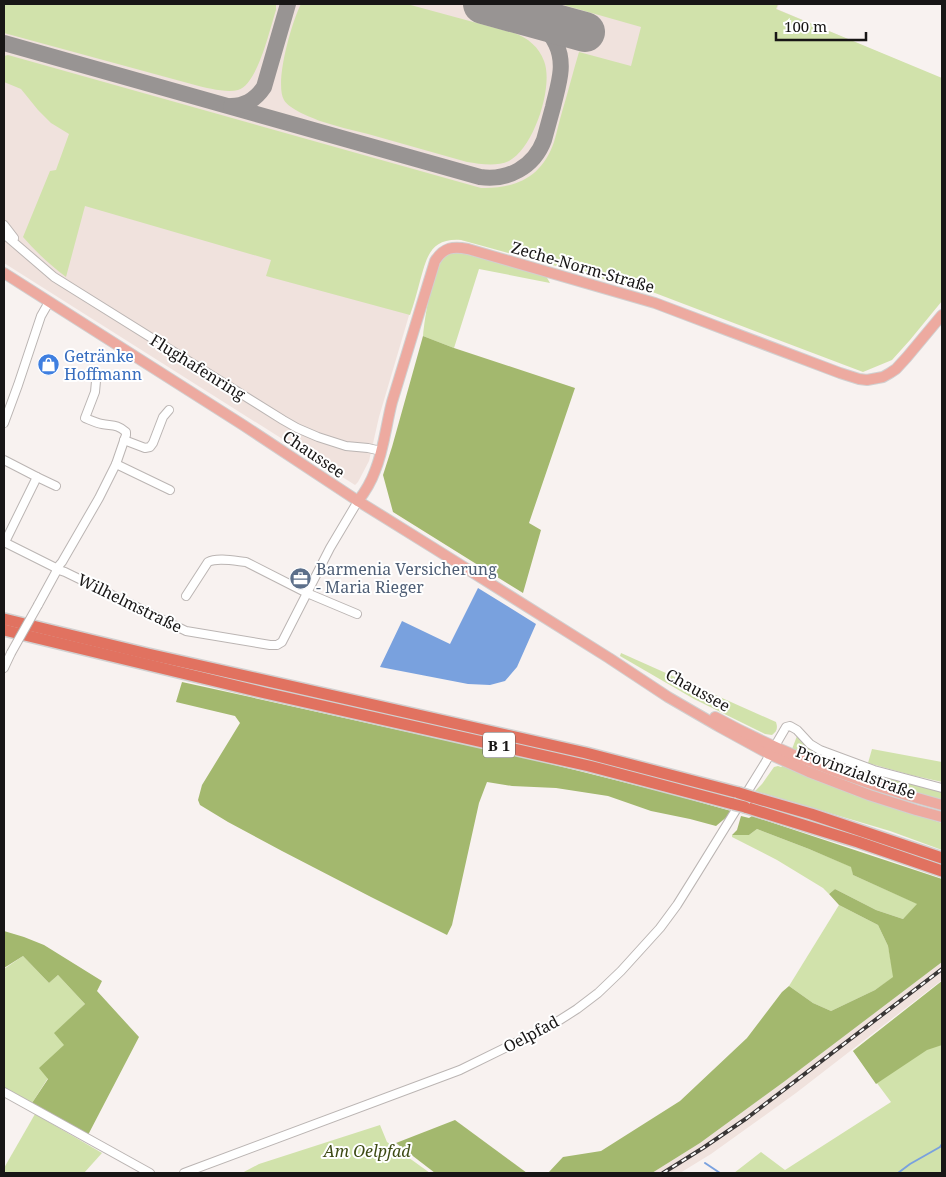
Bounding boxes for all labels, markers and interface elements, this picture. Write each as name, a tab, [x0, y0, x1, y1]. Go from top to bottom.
scale bar	[776, 10, 866, 42]
text: 100 m	[784, 16, 827, 36]
street label: Zeche-Norm-Straße	[509, 236, 657, 298]
street label: Flughafenring	[146, 329, 250, 405]
place label: Getränke Hoffmann	[64, 345, 142, 385]
shop icon: Getränke Hoffmann	[36, 353, 60, 377]
street label: Chaussee	[279, 425, 349, 483]
place label: Barmenia Versicherung - Maria Rieger	[316, 558, 497, 598]
office icon: Barmenia Versicherung - Maria Rieger	[288, 566, 312, 590]
street label: Wilhelmstraße	[74, 568, 186, 638]
street label: Chaussee	[662, 663, 734, 717]
road number: B 1	[483, 732, 515, 758]
street label: Provinzialstraße	[793, 740, 919, 804]
street label: Oelpfad	[499, 1010, 563, 1058]
park label: Am Oelpfad	[322, 1140, 411, 1162]

